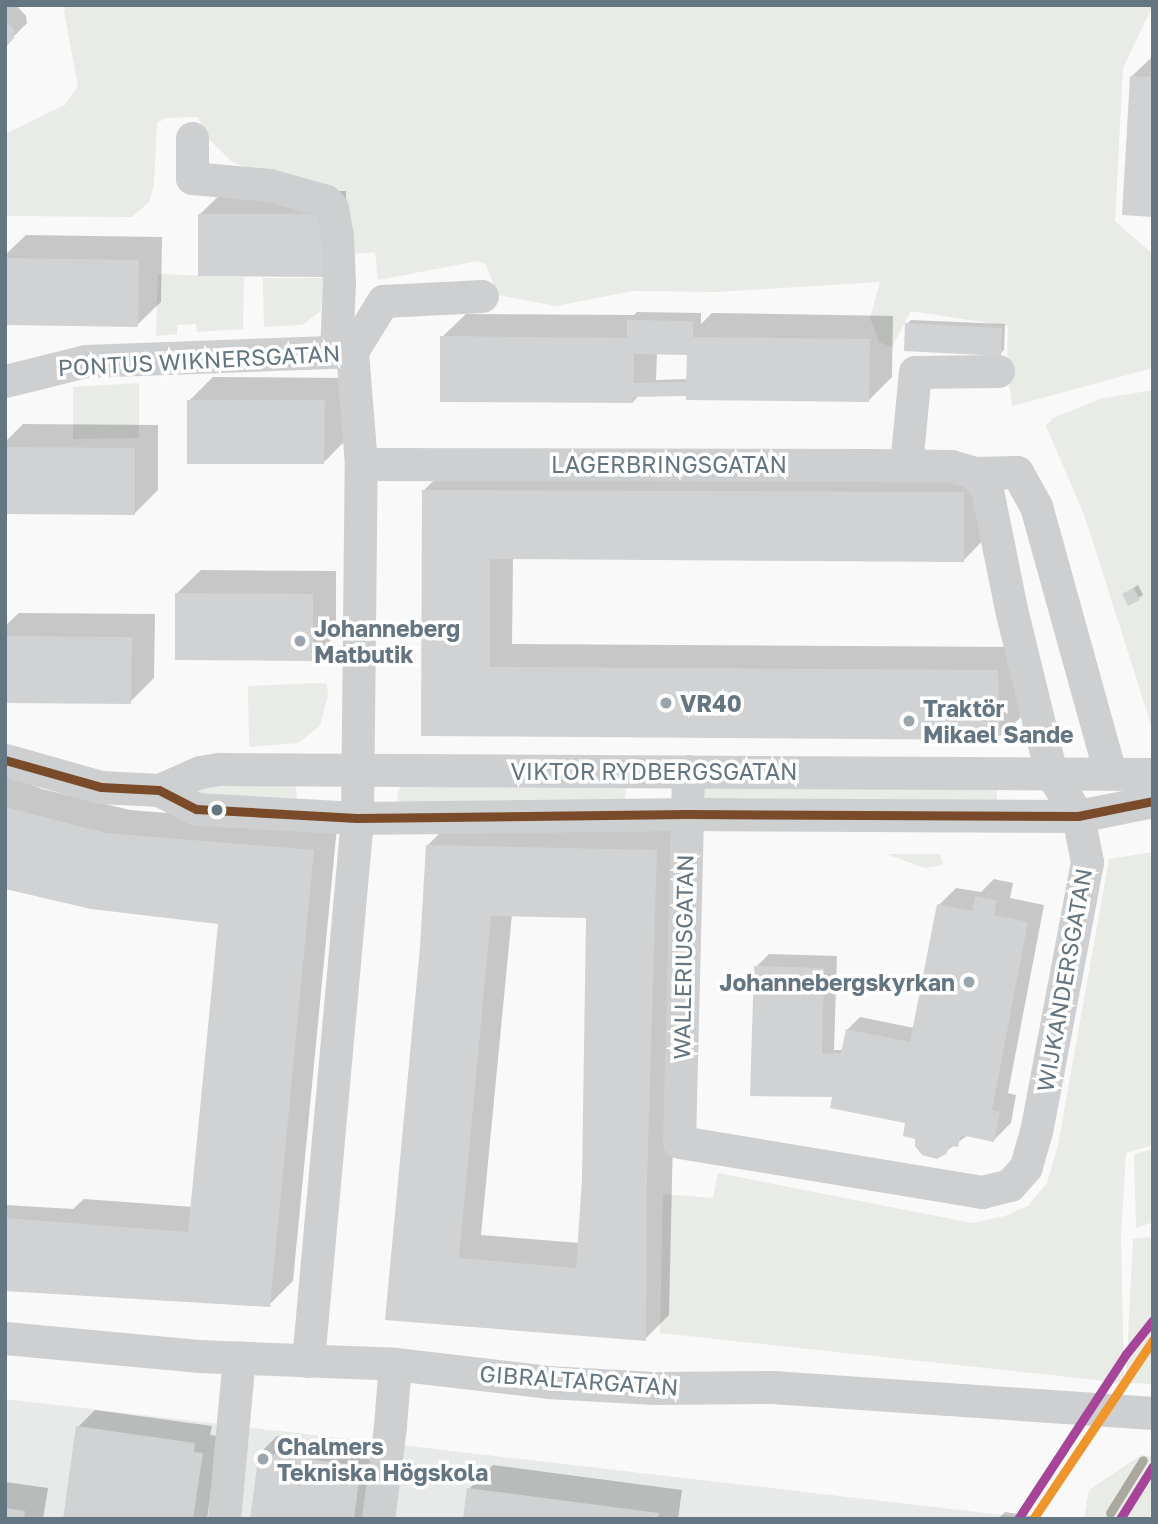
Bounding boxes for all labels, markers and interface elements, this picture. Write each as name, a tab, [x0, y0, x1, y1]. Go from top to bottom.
street label: PONTUS WIKNERSGATAN	[57, 339, 341, 381]
street label: LAGERBRINGSGATAN	[551, 450, 787, 478]
place label: Johanneberg Matbutik	[314, 614, 460, 668]
marker: Johanneberg Matbutik	[292, 633, 308, 649]
place label: VR40	[680, 689, 742, 717]
place label: Traktör Mikael Sande	[923, 694, 1074, 748]
marker: VR40	[658, 695, 674, 711]
marker: Traktör Mikael Sande	[901, 713, 917, 729]
street label: VIKTOR RYDBERGSGATAN	[510, 757, 798, 785]
unlabelled marker	[210, 803, 224, 817]
street label: WALLERIUSGATAN	[667, 854, 699, 1060]
street label: WIJKANDERSGATAN	[1031, 866, 1097, 1094]
place label: Johannebergskyrkan	[719, 968, 955, 996]
marker: Johannebergskyrkan	[961, 974, 977, 990]
street label: GIBRALTARGATAN	[479, 1359, 679, 1401]
place label: Chalmers Tekniska Högskola	[277, 1432, 488, 1486]
marker: Chalmers Tekniska Högskola	[255, 1451, 271, 1467]

